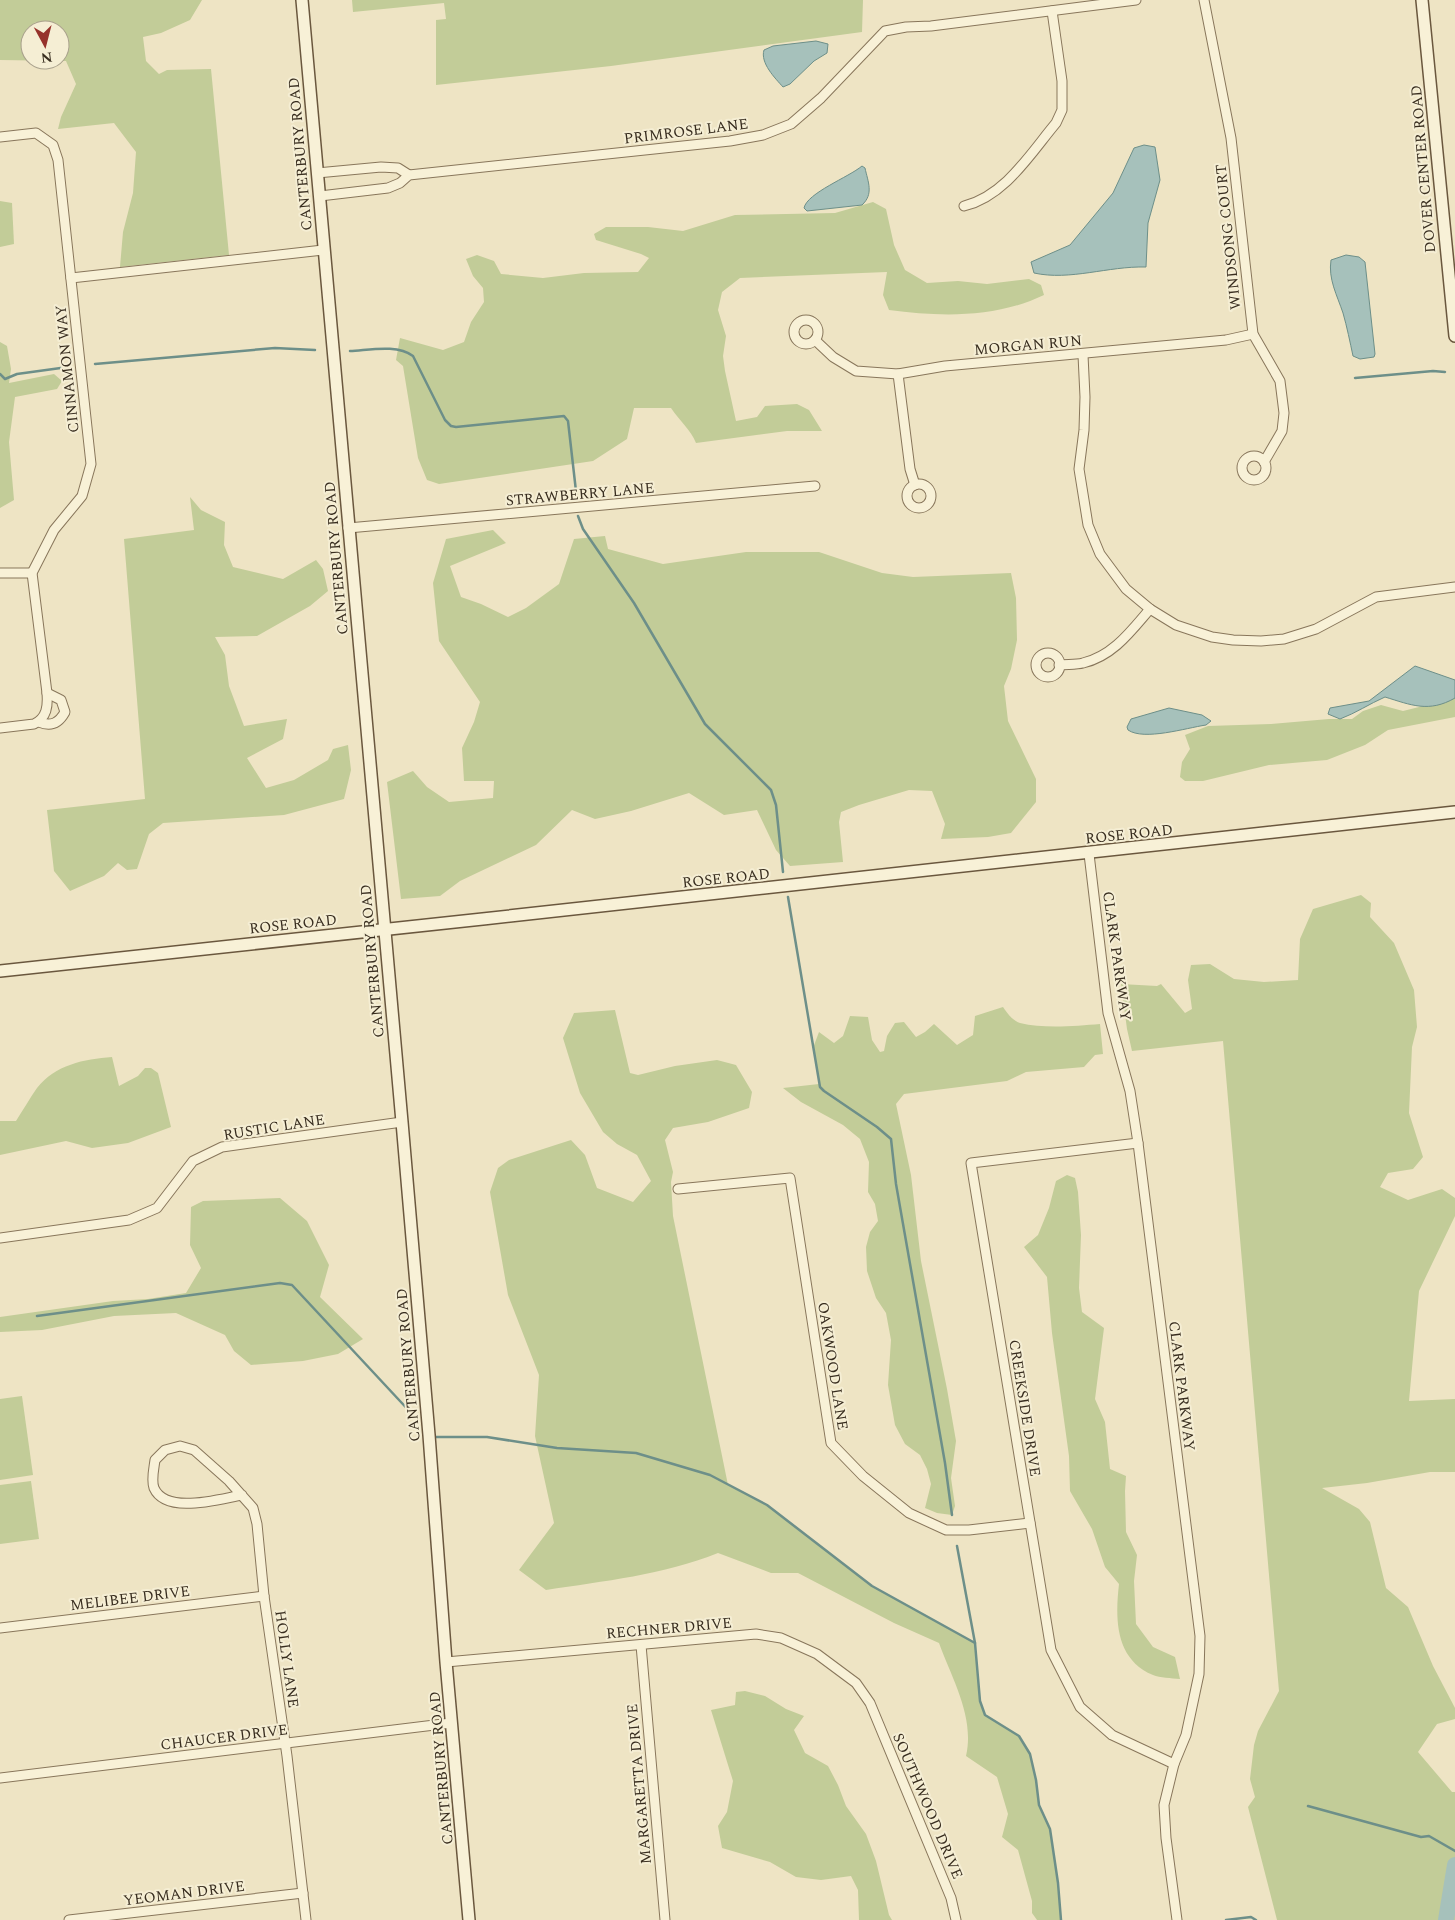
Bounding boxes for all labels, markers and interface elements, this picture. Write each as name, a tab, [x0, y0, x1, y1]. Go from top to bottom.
north arrow	[20, 20, 70, 70]
text: N	[40, 46, 53, 69]
street label: CANTERBURY ROAD	[282, 76, 319, 232]
street label: DOVER CENTER ROAD	[1405, 84, 1442, 254]
street label: PRIMROSE LANE	[622, 112, 750, 151]
street label: WINDSONG COURT	[1209, 163, 1248, 311]
street label: CINNAMON WAY	[49, 304, 86, 434]
street label: MORGAN RUN	[973, 329, 1083, 362]
street label: STRAWBERRY LANE	[505, 477, 655, 512]
street label: CANTERBURY ROAD	[318, 480, 355, 636]
street label: ROSE ROAD	[1084, 818, 1174, 851]
street label: ROSE ROAD	[681, 862, 771, 895]
street label: CANTERBURY ROAD	[354, 883, 391, 1039]
street label: CLARK PARKWAY	[1096, 890, 1137, 1023]
street label: ROSE ROAD	[248, 908, 338, 941]
street label: RUSTIC LANE	[222, 1108, 326, 1147]
street label: CANTERBURY ROAD	[390, 1287, 427, 1443]
street label: OAKWOOD LANE	[811, 1300, 854, 1432]
street label: CLARK PARKWAY	[1162, 1320, 1201, 1453]
street label: CREEKSIDE DRIVE	[1002, 1338, 1047, 1478]
street label: MELIBEE DRIVE	[69, 1580, 191, 1617]
street label: HOLLY LANE	[268, 1609, 305, 1709]
street label: RECHNER DRIVE	[605, 1612, 733, 1645]
street label: CANTERBURY ROAD	[423, 1690, 460, 1846]
street label: MARGARETTA DRIVE	[621, 1703, 658, 1865]
street label: CHAUCER DRIVE	[159, 1718, 289, 1757]
street label: SOUTHWOOD DRIVE	[886, 1730, 969, 1883]
street label: YEOMAN DRIVE	[122, 1875, 246, 1912]

